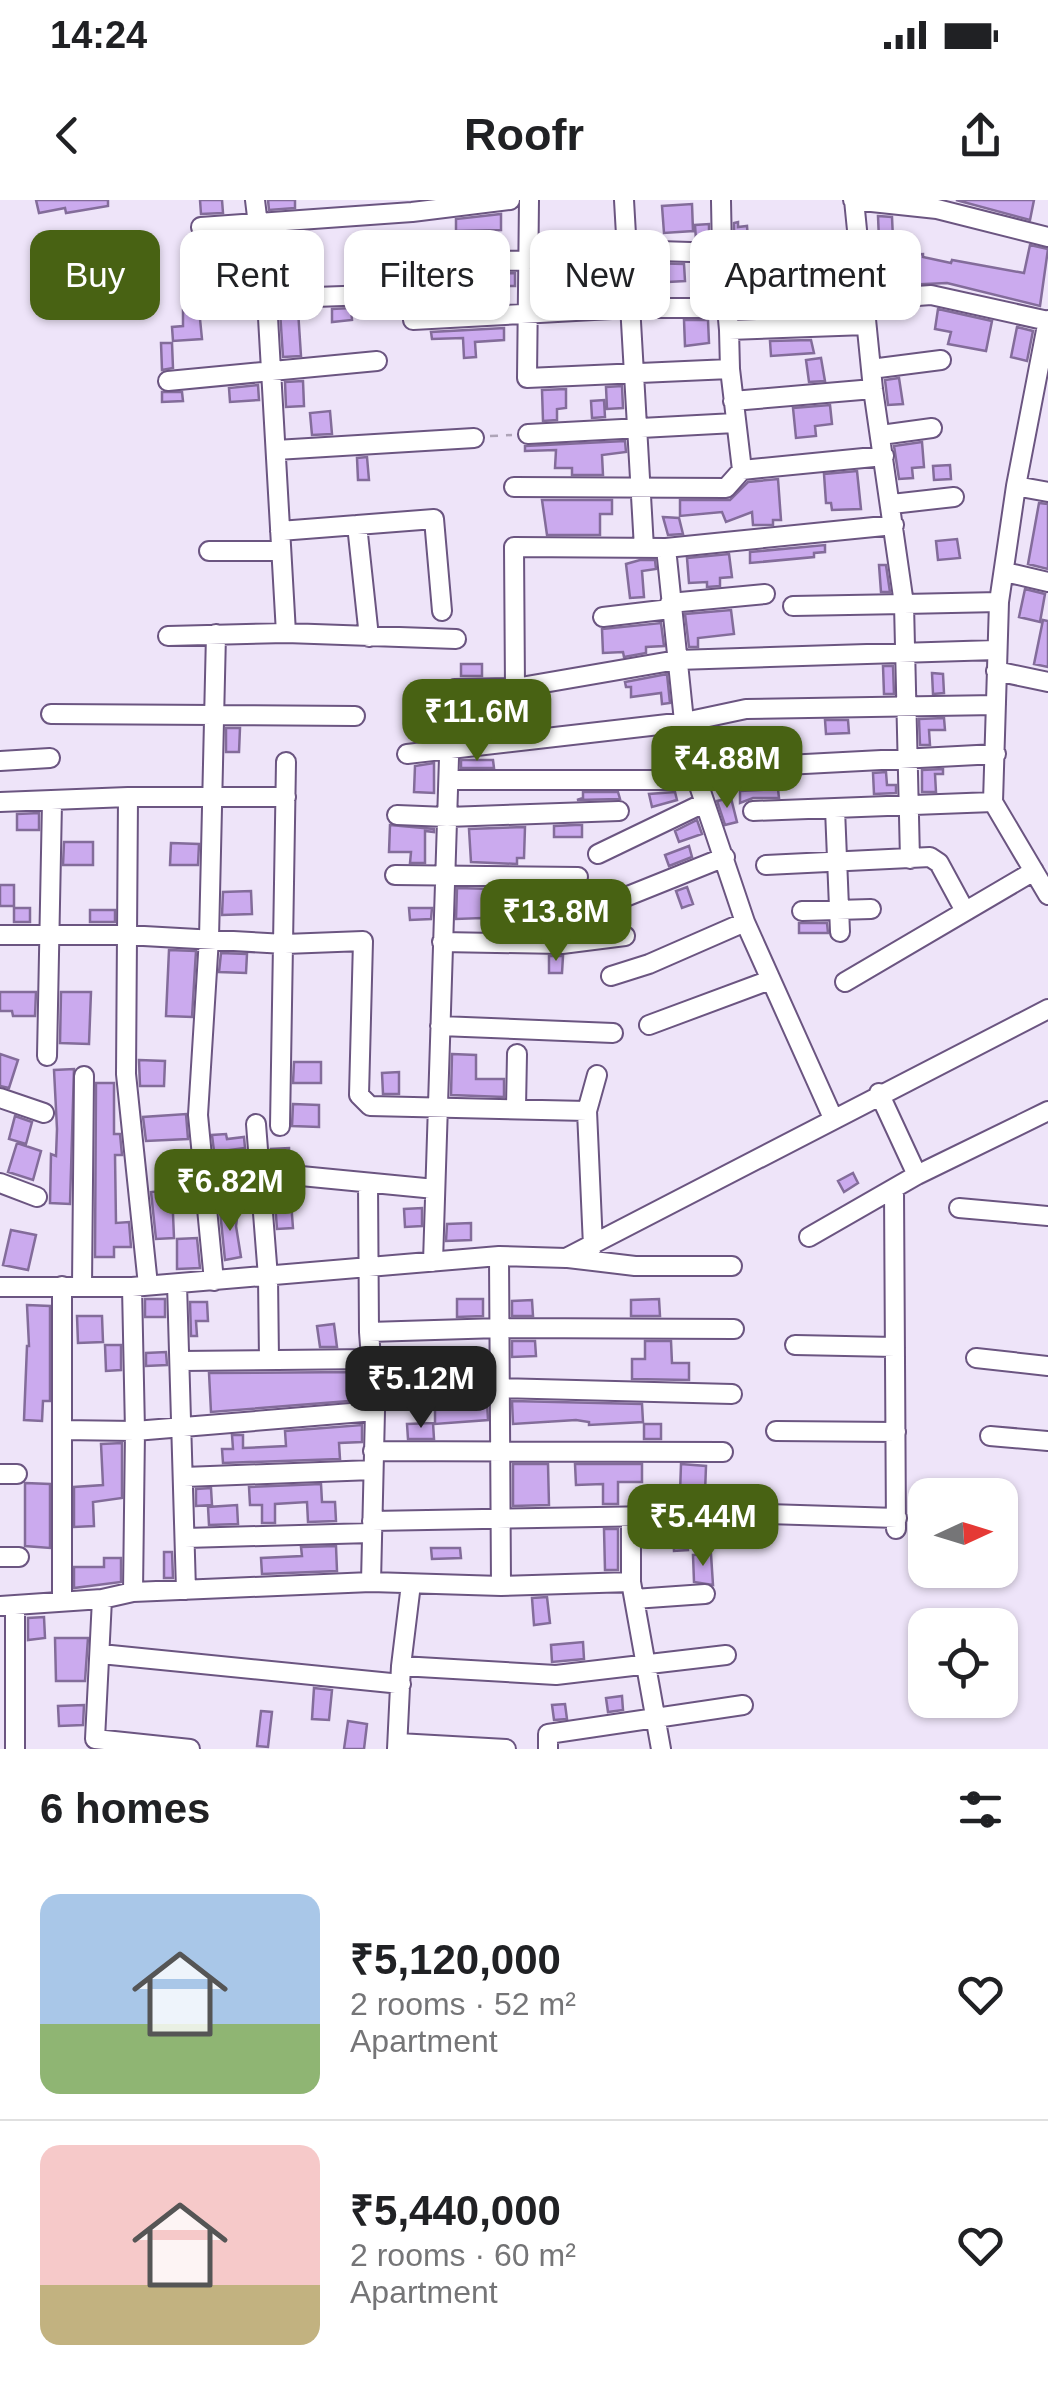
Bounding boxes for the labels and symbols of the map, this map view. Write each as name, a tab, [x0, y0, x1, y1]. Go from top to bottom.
pin: ₹11.6M	[396, 679, 558, 764]
pin: ₹4.88M	[646, 726, 808, 811]
pin: ₹13.8M	[475, 879, 637, 964]
pin: ₹6.82M	[149, 1149, 311, 1234]
pin: ₹5.12M	[340, 1346, 502, 1431]
north arrow	[908, 1478, 1018, 1588]
pin: ₹5.44M	[622, 1484, 784, 1569]

